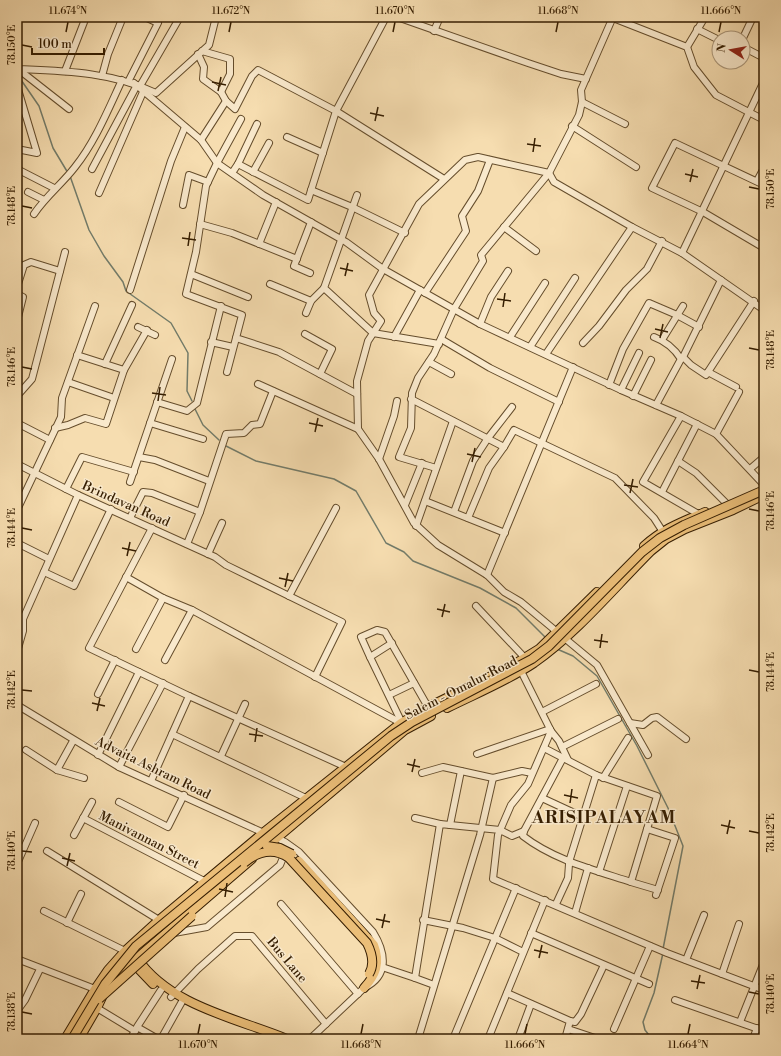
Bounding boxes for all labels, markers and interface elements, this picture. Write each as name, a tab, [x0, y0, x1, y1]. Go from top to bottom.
text: 11.674°N	[49, 5, 88, 17]
text: 11.672°N	[212, 5, 251, 17]
text: 11.670°N	[375, 5, 415, 17]
text: 11.668°N	[538, 5, 579, 17]
text: 11.666°N	[701, 5, 742, 17]
text: 78.150°E	[6, 25, 18, 65]
scale bar	[32, 30, 104, 56]
north arrow	[711, 30, 751, 70]
text: 100 m	[38, 37, 72, 52]
text: N	[714, 42, 730, 54]
text: 78.150°E	[765, 169, 777, 209]
text: 78.148°E	[6, 186, 18, 226]
text: 78.148°E	[765, 330, 777, 370]
text: 78.146°E	[6, 347, 18, 387]
street label: Brindavan Road	[79, 477, 173, 531]
text: 78.146°E	[765, 491, 777, 531]
text: 78.144°E	[6, 508, 18, 548]
street label: Salem - Omalur Road	[402, 652, 520, 723]
text: 78.144°E	[765, 652, 777, 692]
text: 78.142°E	[6, 670, 18, 710]
street label: Advaita Ashram Road	[92, 733, 214, 803]
district label: ARISIPALAYAM	[531, 807, 676, 829]
street label: Manivannan Street	[96, 808, 202, 872]
text: 78.142°E	[765, 813, 777, 853]
text: 78.140°E	[6, 831, 18, 871]
street label: Bus Lane	[263, 933, 311, 986]
text: 78.140°E	[765, 974, 777, 1014]
text: 78.138°E	[6, 992, 18, 1032]
text: 11.670°N	[178, 1039, 218, 1051]
text: 11.668°N	[341, 1039, 382, 1051]
text: 11.666°N	[505, 1039, 546, 1051]
text: 11.664°N	[668, 1039, 709, 1051]

